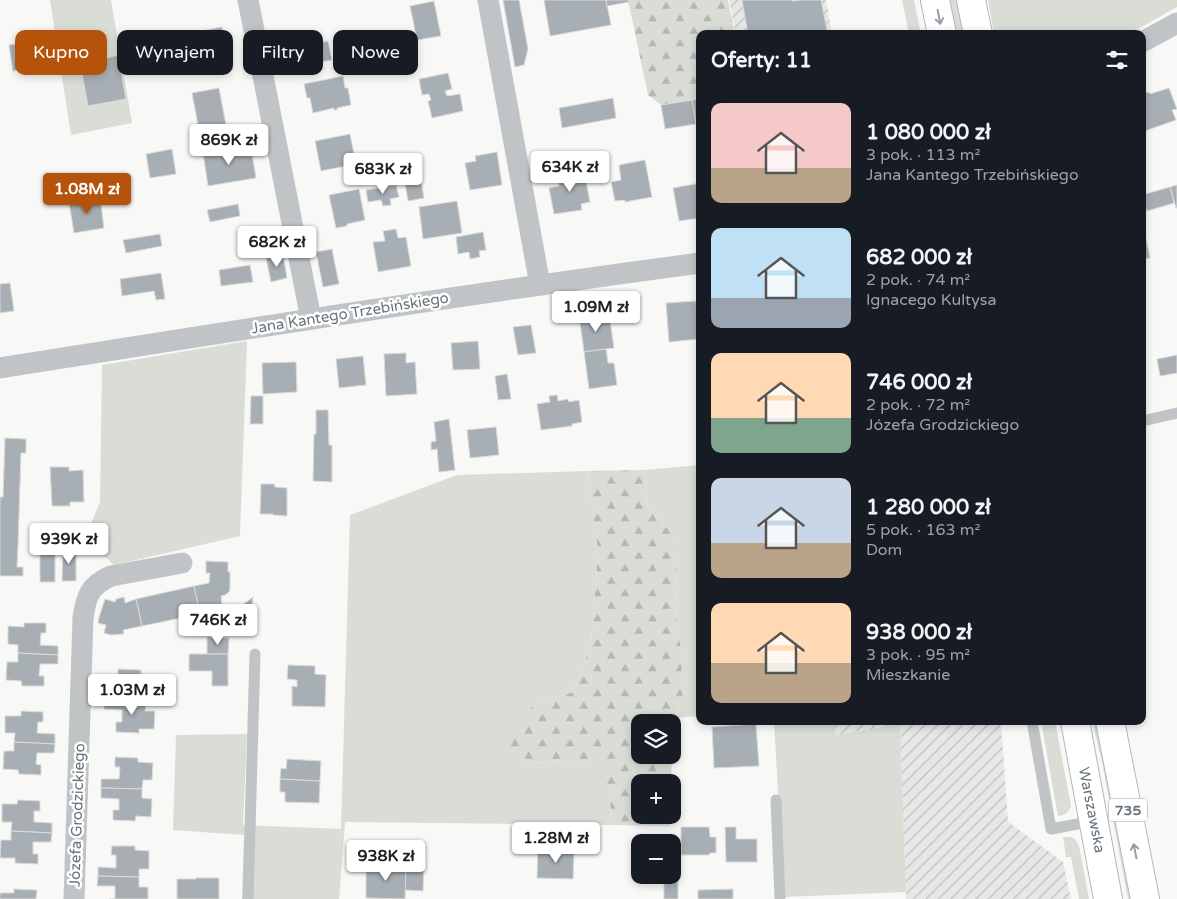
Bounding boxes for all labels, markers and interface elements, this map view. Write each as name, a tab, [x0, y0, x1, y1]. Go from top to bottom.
one-way arrow	[934, 8, 944, 24]
chip: Kupno	[15, 30, 107, 75]
chip: Wynajem	[117, 30, 233, 75]
chip: Filtry	[243, 30, 323, 75]
chip: Nowe	[333, 30, 418, 75]
icon: filters	[1103, 46, 1131, 74]
text: Oferty: 11	[711, 48, 812, 73]
text: 1 080 000 zł	[866, 120, 991, 145]
icon: home	[751, 123, 811, 183]
pin: 869K zł	[183, 124, 275, 166]
text: 869K zł	[200, 130, 258, 150]
text: 3 pok. · 113 m²	[866, 145, 980, 165]
pin: 634K zł	[524, 150, 616, 193]
pin: 683K zł	[337, 152, 429, 195]
text: 634K zł	[541, 157, 599, 177]
text: 683K zł	[354, 159, 412, 179]
text: Jana Kantego Trzebińskiego	[866, 165, 1079, 185]
pin: 1.08M zł	[35, 172, 139, 215]
text: 1.08M zł	[54, 179, 120, 199]
pin: 682K zł	[231, 226, 323, 268]
text: 682K zł	[248, 232, 306, 252]
text: 682 000 zł	[866, 245, 972, 270]
icon: home	[751, 248, 811, 308]
text: 2 pok. · 74 m²	[866, 270, 970, 290]
street label: Jana Kantego Trzebińskiego	[250, 289, 450, 337]
pin: 1.09M zł	[544, 290, 648, 333]
text: Ignacego Kultysa	[866, 290, 996, 310]
text: 1.09M zł	[563, 297, 629, 317]
text: 746 000 zł	[866, 370, 972, 395]
icon: home	[751, 373, 811, 433]
text: 2 pok. · 72 m²	[866, 395, 970, 415]
text: Józefa Grodzickiego	[866, 415, 1019, 435]
text: 1 280 000 zł	[866, 495, 991, 520]
icon: home	[751, 498, 811, 558]
text: 5 pok. · 163 m²	[866, 520, 980, 540]
pin: 939K zł	[23, 522, 115, 565]
text: 939K zł	[40, 529, 98, 549]
text: Dom	[866, 540, 902, 560]
pin: 746K zł	[172, 604, 264, 646]
text: 746K zł	[189, 610, 247, 630]
text: 938 000 zł	[866, 620, 972, 645]
icon: home	[751, 623, 811, 683]
text: 3 pok. · 95 m²	[866, 645, 970, 665]
text: Mieszkanie	[866, 665, 950, 685]
pin: 1.03M zł	[80, 674, 184, 716]
text: 1.03M zł	[99, 680, 165, 700]
map controls	[631, 714, 681, 884]
button: layers	[631, 714, 681, 764]
street label: Józefa Grodzickiego	[66, 743, 88, 887]
street label: Warszawska	[1075, 765, 1109, 855]
button: +	[631, 774, 681, 824]
road number: 735	[1109, 798, 1147, 822]
pin: 1.28M zł	[504, 822, 608, 864]
text: 1.28M zł	[523, 828, 589, 848]
button: −	[631, 834, 681, 884]
pin: 938K zł	[340, 840, 432, 882]
one-way arrow	[1130, 844, 1140, 860]
text: 938K zł	[357, 846, 415, 866]

